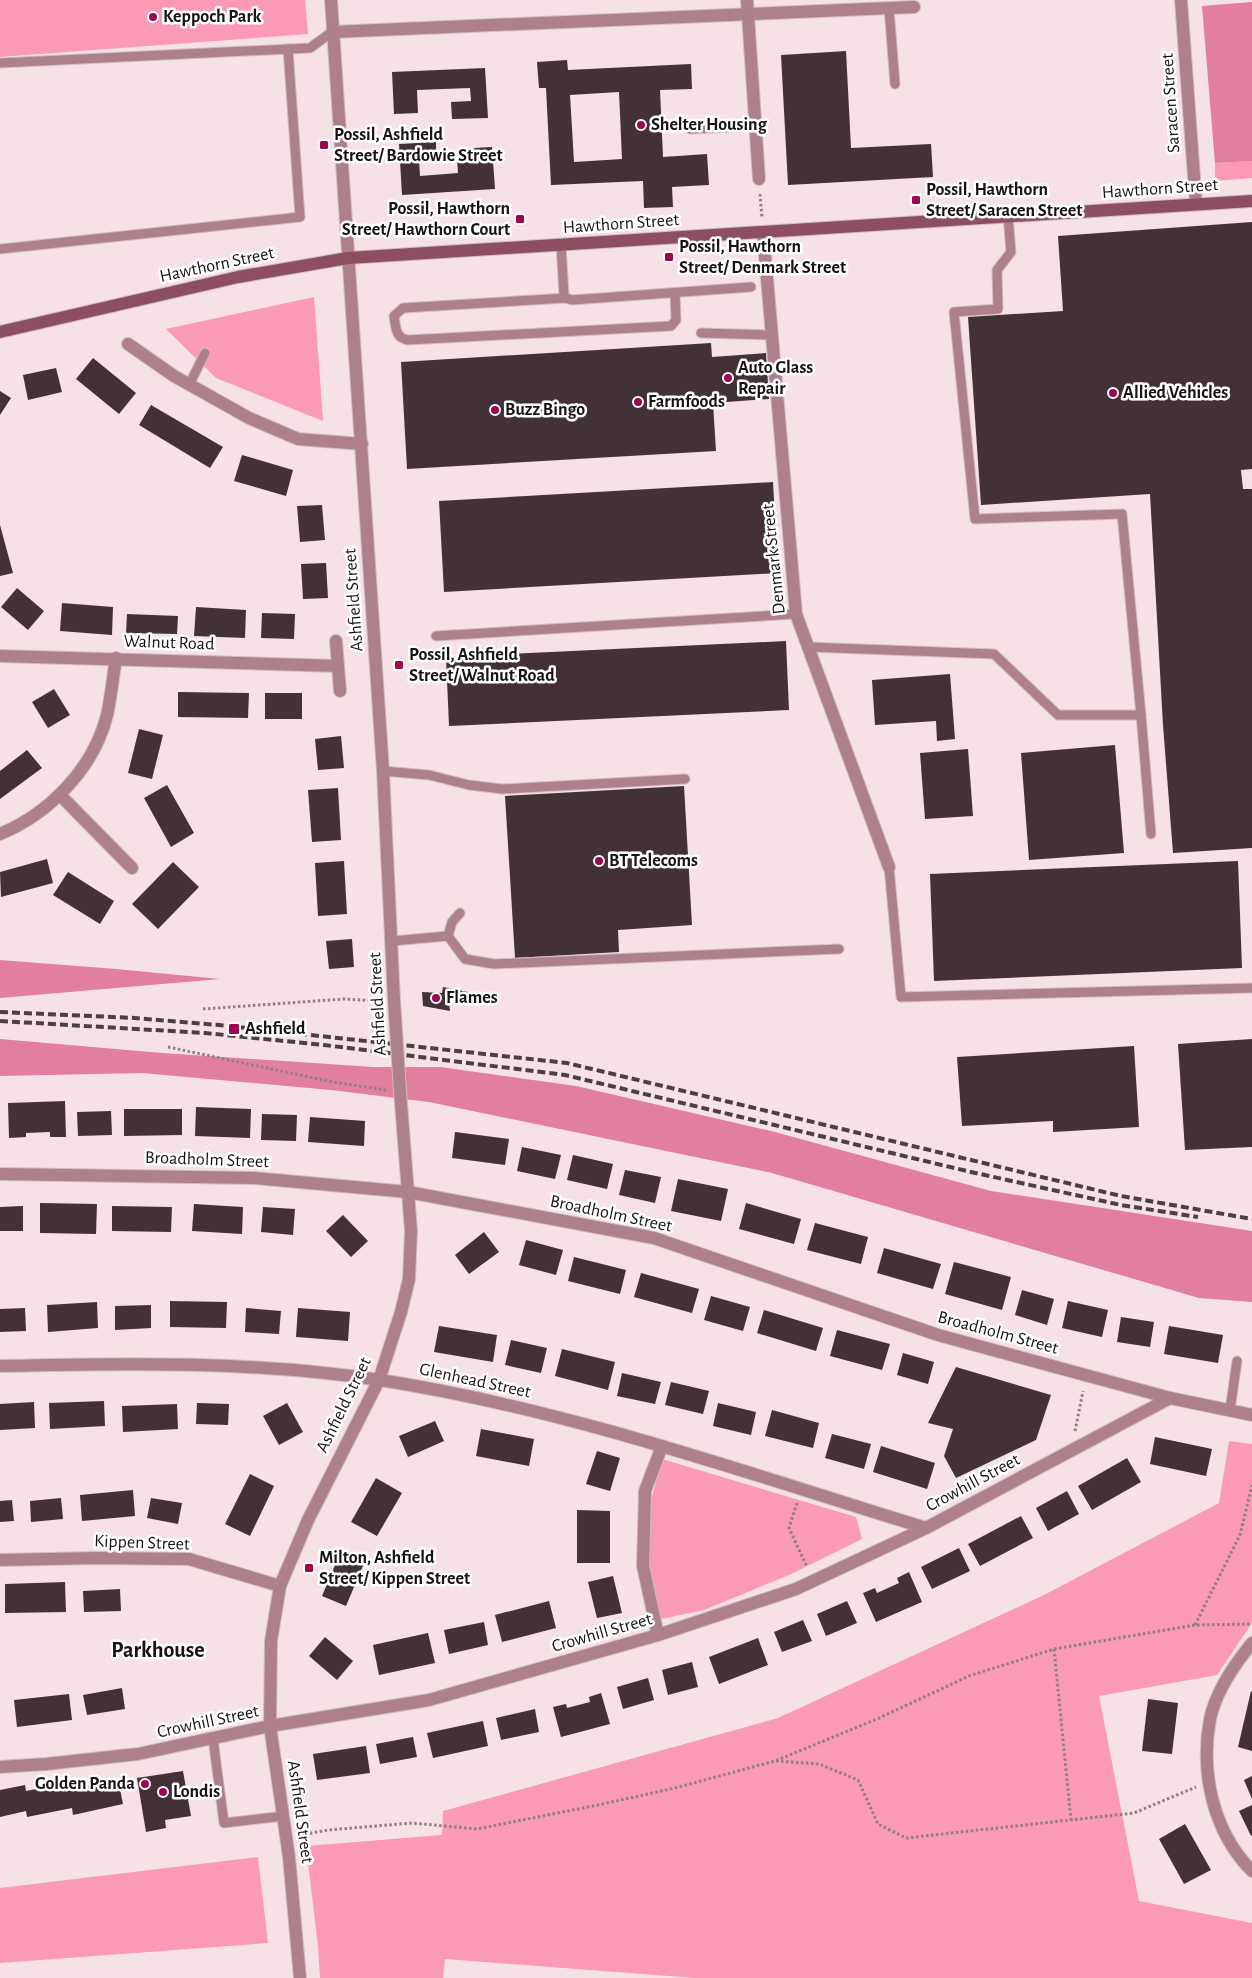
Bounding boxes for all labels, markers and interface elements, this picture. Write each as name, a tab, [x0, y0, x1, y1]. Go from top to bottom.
place label: Keppoch Park	[163, 8, 262, 26]
marker: Keppoch Park	[147, 11, 159, 23]
street label: Saracen Street	[1159, 52, 1183, 154]
place label: Shelter Housing	[651, 116, 768, 134]
marker: Shelter Housing	[635, 119, 647, 131]
place label: Possil, Ashfield Street/ Bardowie Street	[334, 126, 502, 165]
marker: Possil, Ashfield Street/ Bardowie Street	[318, 139, 330, 151]
street label: Hawthorn Street	[1101, 176, 1219, 202]
place label: Possil, Hawthorn Street/ Saracen Street	[926, 181, 1082, 220]
marker: Possil, Hawthorn Street/ Saracen Street	[910, 194, 922, 206]
place label: Possil, Hawthorn Street/ Hawthorn Court	[342, 200, 510, 239]
street label: Hawthorn Street	[562, 211, 680, 237]
marker: Possil, Hawthorn Street/ Hawthorn Court	[514, 213, 526, 225]
place label: Possil, Hawthorn Street/ Denmark Street	[679, 238, 846, 277]
street label: Hawthorn Street	[158, 244, 276, 286]
marker: Possil, Hawthorn Street/ Denmark Street	[663, 251, 675, 263]
place label: Auto Glass Repair	[738, 359, 813, 398]
marker: Auto Glass Repair	[722, 372, 734, 384]
place label: Allied Vehicles	[1123, 384, 1228, 402]
marker: Allied Vehicles	[1107, 387, 1119, 399]
place label: Farmfoods	[648, 393, 725, 411]
marker: Farmfoods	[632, 396, 644, 408]
place label: Buzz Bingo	[505, 401, 585, 419]
marker: Buzz Bingo	[489, 404, 501, 416]
street label: Denmark Street	[759, 503, 789, 615]
street label: Ashfield Street	[341, 547, 367, 652]
street label: Walnut Road	[123, 632, 215, 654]
place label: Possil, Ashfield Street/ Walnut Road	[409, 646, 555, 685]
marker: Possil, Ashfield Street/ Walnut Road	[393, 659, 405, 671]
place label: BT Telecoms	[609, 852, 698, 870]
marker: BT Telecoms	[593, 855, 605, 867]
street label: Ashfield Street	[366, 952, 390, 1056]
place label: Flames	[446, 989, 498, 1007]
marker: Flames	[430, 992, 442, 1004]
place label: Ashfield	[245, 1020, 306, 1038]
marker: Ashfield	[227, 1022, 241, 1036]
street label: Broadholm Street	[145, 1149, 270, 1171]
street label: Broadholm Street	[548, 1192, 674, 1236]
street label: Broadholm Street	[936, 1308, 1061, 1358]
street label: Ashfield Street	[313, 1354, 375, 1456]
street label: Glenhead Street	[418, 1360, 533, 1402]
street label: Crowhill Street	[923, 1451, 1023, 1515]
street label: Kippen Street	[94, 1532, 190, 1554]
place label: Milton, Ashfield Street/ Kippen Street	[319, 1549, 470, 1588]
marker: Milton, Ashfield Street/ Kippen Street	[303, 1562, 315, 1574]
street label: Crowhill Street	[550, 1610, 654, 1656]
district label: Parkhouse	[111, 1639, 205, 1661]
street label: Crowhill Street	[156, 1702, 261, 1742]
street label: Ashfield Street	[284, 1759, 316, 1865]
place label: Golden Panda	[35, 1775, 135, 1793]
marker: Golden Panda	[139, 1778, 151, 1790]
place label: Londis	[173, 1783, 220, 1801]
marker: Londis	[157, 1786, 169, 1798]

